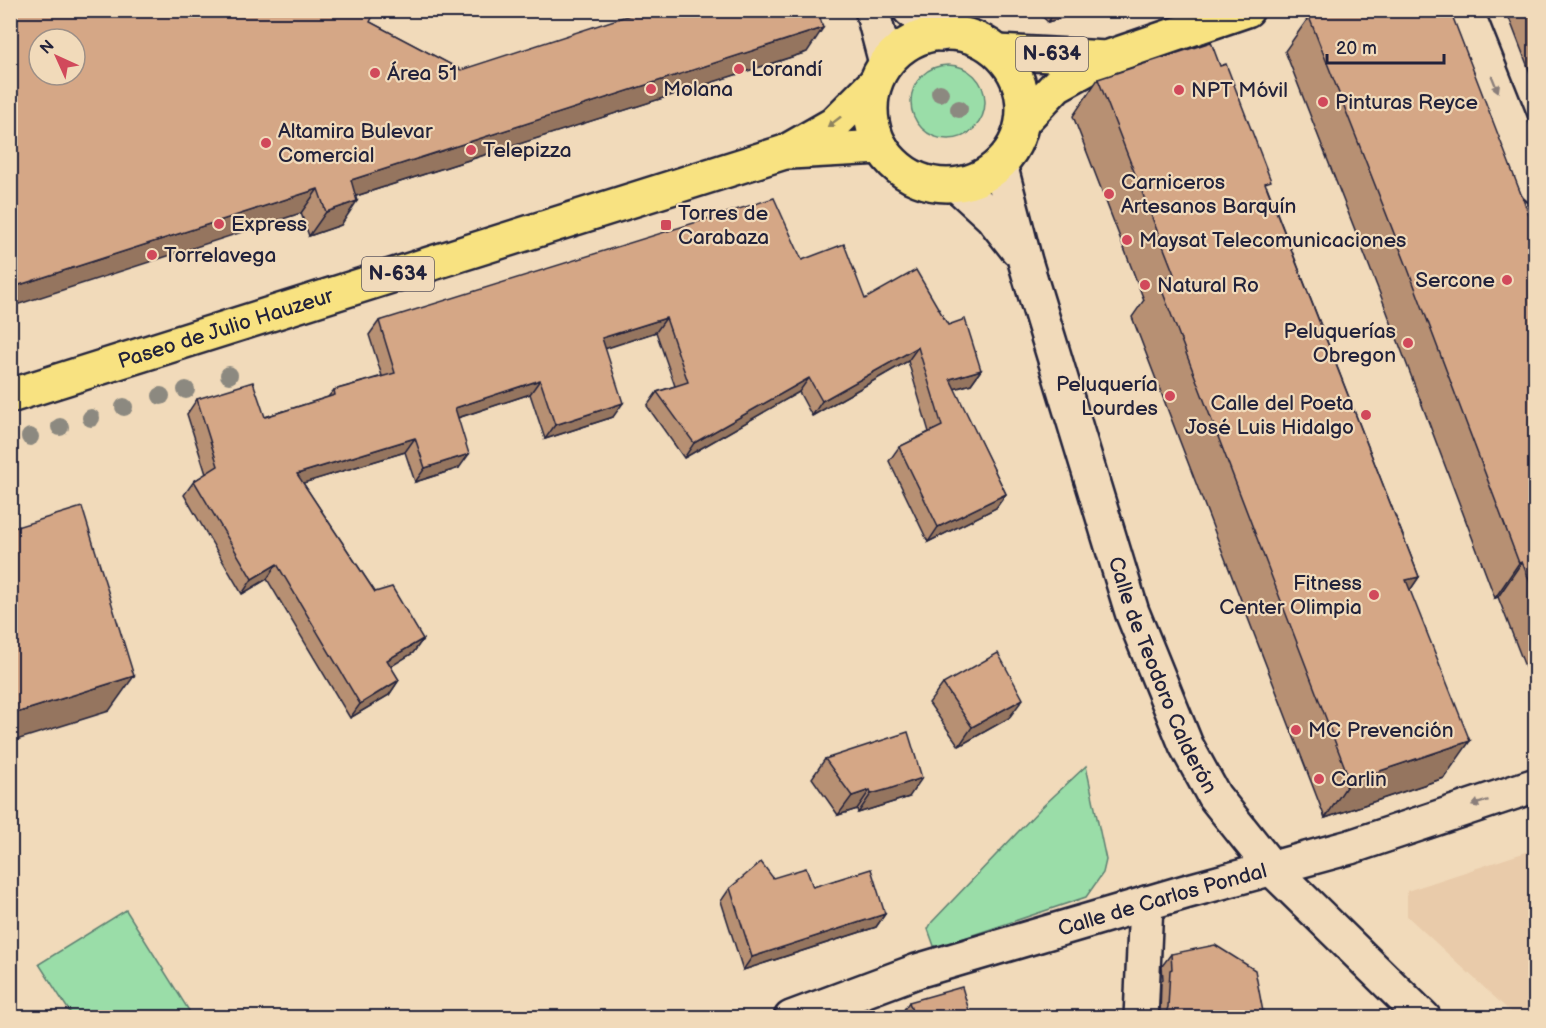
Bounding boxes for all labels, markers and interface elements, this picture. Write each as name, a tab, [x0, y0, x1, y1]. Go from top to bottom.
north arrow	[27, 27, 87, 87]
scale bar	[1327, 27, 1444, 65]
text: N	[36, 36, 58, 58]
road number: N-634	[1016, 37, 1088, 71]
text: 20 m	[1336, 38, 1377, 59]
place label: Lorandí	[751, 57, 823, 82]
place label: Área 51	[387, 61, 457, 86]
marker: Lorandí	[732, 62, 746, 76]
marker: Área 51	[368, 66, 382, 80]
one-way arrow	[1491, 76, 1501, 94]
place label: Molana	[663, 77, 733, 102]
place label: NPT Móvil	[1191, 78, 1288, 103]
marker: Molana	[644, 82, 658, 96]
marker: NPT Móvil	[1172, 83, 1186, 97]
place label: Pinturas Reyce	[1335, 90, 1478, 115]
marker: Pinturas Reyce	[1316, 95, 1330, 109]
one-way arrow	[826, 116, 842, 129]
place label: Altamira Bulevar Comercial	[278, 119, 433, 168]
marker: Altamira Bulevar Comercial	[259, 136, 273, 150]
place label: Telepizza	[483, 138, 572, 163]
marker: Telepizza	[464, 143, 478, 157]
place label: Carniceros Artesanos Barquín	[1121, 170, 1296, 219]
marker: Carniceros Artesanos Barquín	[1102, 187, 1116, 201]
place label: Torres de Carabaza	[678, 201, 769, 250]
place label: Express	[231, 212, 307, 237]
marker: Express	[212, 217, 226, 231]
marker: Torres de Carabaza	[659, 218, 673, 232]
place label: Maysat Telecomunicaciones	[1139, 228, 1407, 253]
marker: Maysat Telecomunicaciones	[1120, 233, 1134, 247]
place label: Torrelavega	[164, 243, 276, 268]
marker: Torrelavega	[145, 248, 159, 262]
road number: N-634	[362, 257, 434, 291]
place label: Sercone	[1415, 268, 1495, 293]
place label: Natural Ro	[1157, 273, 1259, 298]
marker: Sercone	[1500, 273, 1514, 287]
marker: Natural Ro	[1138, 278, 1152, 292]
street label: Paseo de Julio Hauzeur	[115, 282, 337, 374]
place label: Peluquerías Obregon	[1284, 319, 1396, 368]
marker: Peluquerías Obregon	[1401, 336, 1415, 350]
place label: Peluquería Lourdes	[1056, 372, 1158, 421]
marker: Peluquería Lourdes	[1163, 389, 1177, 403]
place label: Calle del Poeta José Luis Hidalgo	[1185, 391, 1354, 440]
marker: Calle del Poeta José Luis Hidalgo	[1359, 408, 1373, 422]
street label: Calle de Teodoro Calderón	[1103, 554, 1223, 798]
place label: Fitness Center Olimpia	[1219, 571, 1362, 620]
marker: Fitness Center Olimpia	[1367, 588, 1381, 602]
place label: MC Prevención	[1308, 718, 1454, 743]
marker: MC Prevención	[1289, 723, 1303, 737]
place label: Carlin	[1331, 767, 1387, 792]
marker: Carlin	[1312, 772, 1326, 786]
one-way arrow	[1471, 798, 1489, 808]
street label: Calle de Carlos Pondal	[1055, 858, 1270, 941]

